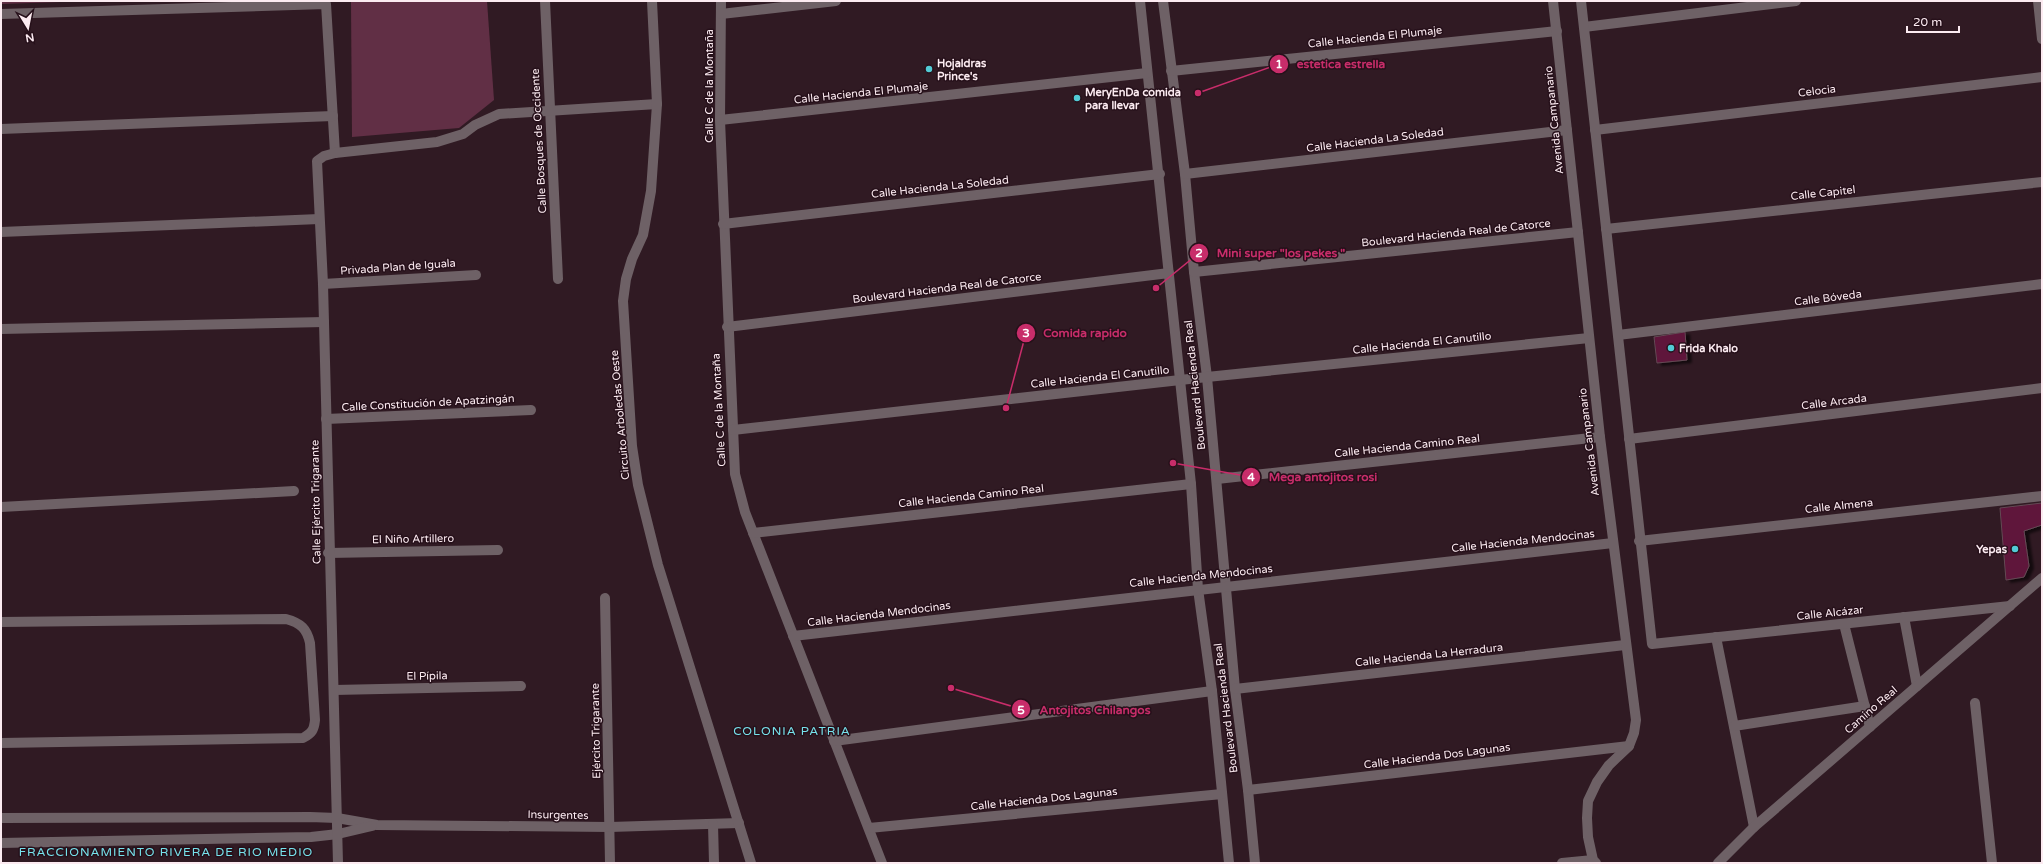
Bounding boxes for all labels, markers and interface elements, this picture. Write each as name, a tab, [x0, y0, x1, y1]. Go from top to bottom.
north arrow	[8, 8, 48, 48]
scale bar	[1907, 8, 1959, 34]
text: 20 m	[1913, 15, 1942, 29]
street label: Calle Hacienda El Plumaje	[1307, 23, 1443, 51]
street label: Calle C de la Montaña	[703, 29, 716, 143]
text: N	[24, 30, 35, 45]
callout: estetica estrella	[1269, 52, 1394, 76]
place label: Hojaldras Prince's	[937, 57, 987, 83]
text: 1	[1275, 57, 1283, 71]
text: estetica estrella	[1297, 57, 1386, 71]
marker: Hojaldras Prince's	[924, 64, 934, 74]
street label: Avenida Campanario	[1542, 65, 1566, 175]
street label: Calle Bosques de Occidente	[529, 68, 549, 214]
street label: Calle Hacienda El Plumaje	[793, 79, 929, 107]
street label: Celocia	[1797, 82, 1837, 100]
place label: MeryEnDa comida para llevar	[1085, 86, 1181, 113]
marker: MeryEnDa comida para llevar	[1072, 93, 1082, 103]
street label: Calle Hacienda La Soledad	[1306, 125, 1444, 155]
street label: Calle Hacienda La Soledad	[871, 173, 1009, 201]
street label: Calle Capitel	[1790, 183, 1856, 203]
street label: Boulevard Hacienda Real de Catorce	[1361, 217, 1551, 249]
callout: Mini super "los pekes "	[1189, 241, 1353, 265]
text: 2	[1195, 246, 1203, 260]
text: Mini super "los pekes "	[1217, 246, 1345, 261]
street label: Privada Plan de Iguala	[340, 256, 456, 278]
street label: Boulevard Hacienda Real de Catorce	[852, 270, 1042, 306]
street label: Calle Bóveda	[1794, 287, 1862, 309]
street label: Boulevard Hacienda Real	[1182, 319, 1208, 451]
callout: Comida rapido	[1016, 321, 1135, 345]
text: 3	[1022, 326, 1030, 340]
text: Comida rapido	[1043, 326, 1127, 341]
street label: Calle Hacienda El Canutillo	[1352, 329, 1492, 357]
place label: Frida Khalo	[1679, 342, 1738, 355]
marker: Frida Khalo	[1666, 343, 1676, 353]
street label: Circuito Arboledas Oeste	[608, 350, 632, 480]
street label: Calle C de la Montaña	[710, 353, 728, 467]
street label: Calle Hacienda El Canutillo	[1030, 363, 1170, 391]
street label: Avenida Campanario	[1576, 387, 1602, 497]
street label: Calle Constitución de Apatzingán	[341, 392, 515, 414]
street label: Calle Arcada	[1801, 392, 1867, 412]
street label: Calle Hacienda Camino Real	[1334, 432, 1480, 460]
street label: Calle Ejército Trigarante	[308, 440, 324, 564]
callout: Mega antojitos rosi	[1241, 465, 1386, 489]
text: 4	[1247, 470, 1255, 484]
text: Mega antojitos rosi	[1269, 470, 1377, 485]
street label: Calle Hacienda Camino Real	[898, 482, 1044, 510]
street label: Calle Almena	[1804, 496, 1874, 516]
street label: Calle Hacienda Mendocinas	[1451, 527, 1595, 555]
street label: El Niño Artillero	[372, 532, 454, 546]
place label: Yepas	[1976, 543, 2008, 557]
marker: Yepas	[2010, 544, 2020, 554]
street label: Calle Hacienda Mendocinas	[1129, 562, 1273, 590]
street label: Calle Hacienda Mendocinas	[807, 599, 951, 629]
street label: Calle Alcázar	[1796, 603, 1865, 623]
street label: Calle Hacienda La Herradura	[1354, 641, 1504, 669]
street label: Boulevard Hacienda Real	[1212, 642, 1240, 774]
street label: El Pípila	[406, 669, 448, 683]
street label: Ejército Trigarante	[589, 683, 603, 779]
street label: Camino Real	[1842, 683, 1900, 737]
callout: Antojitos Chilangos	[1011, 697, 1158, 721]
text: 5	[1017, 703, 1025, 717]
text: Antojitos Chilangos	[1040, 703, 1151, 718]
district label: COLONIA PATRIA	[733, 724, 851, 738]
street label: Calle Hacienda Dos Lagunas	[1363, 741, 1511, 771]
street label: Calle Hacienda Dos Lagunas	[970, 785, 1118, 813]
street label: Insurgentes	[527, 808, 589, 822]
district label: FRACCIONAMIENTO RIVERA DE RIO MEDIO	[19, 845, 313, 859]

